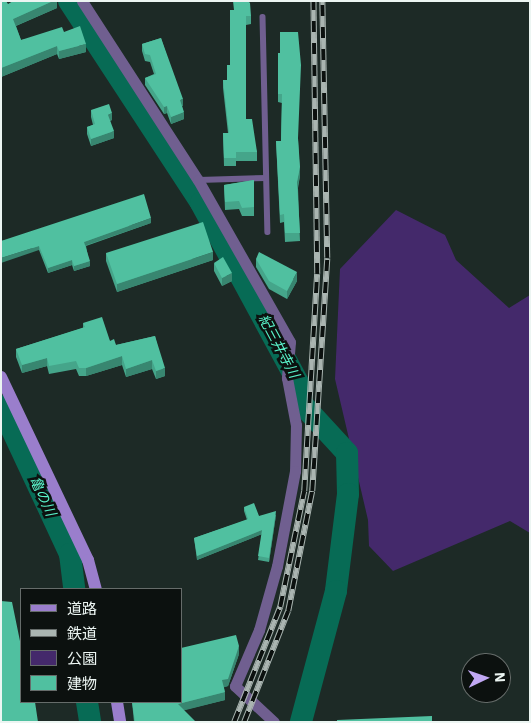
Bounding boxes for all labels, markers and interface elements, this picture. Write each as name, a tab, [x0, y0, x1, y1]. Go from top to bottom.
water label: 紀三井寺川	[255, 311, 303, 381]
water label: 亀の川	[27, 473, 59, 519]
legend	[20, 588, 182, 703]
text: 道路	[67, 599, 97, 618]
text: 鉄道	[67, 624, 97, 643]
text: 公園	[67, 649, 97, 668]
north arrow	[461, 653, 511, 703]
text: N	[491, 672, 509, 683]
text: 建物	[67, 674, 97, 693]

